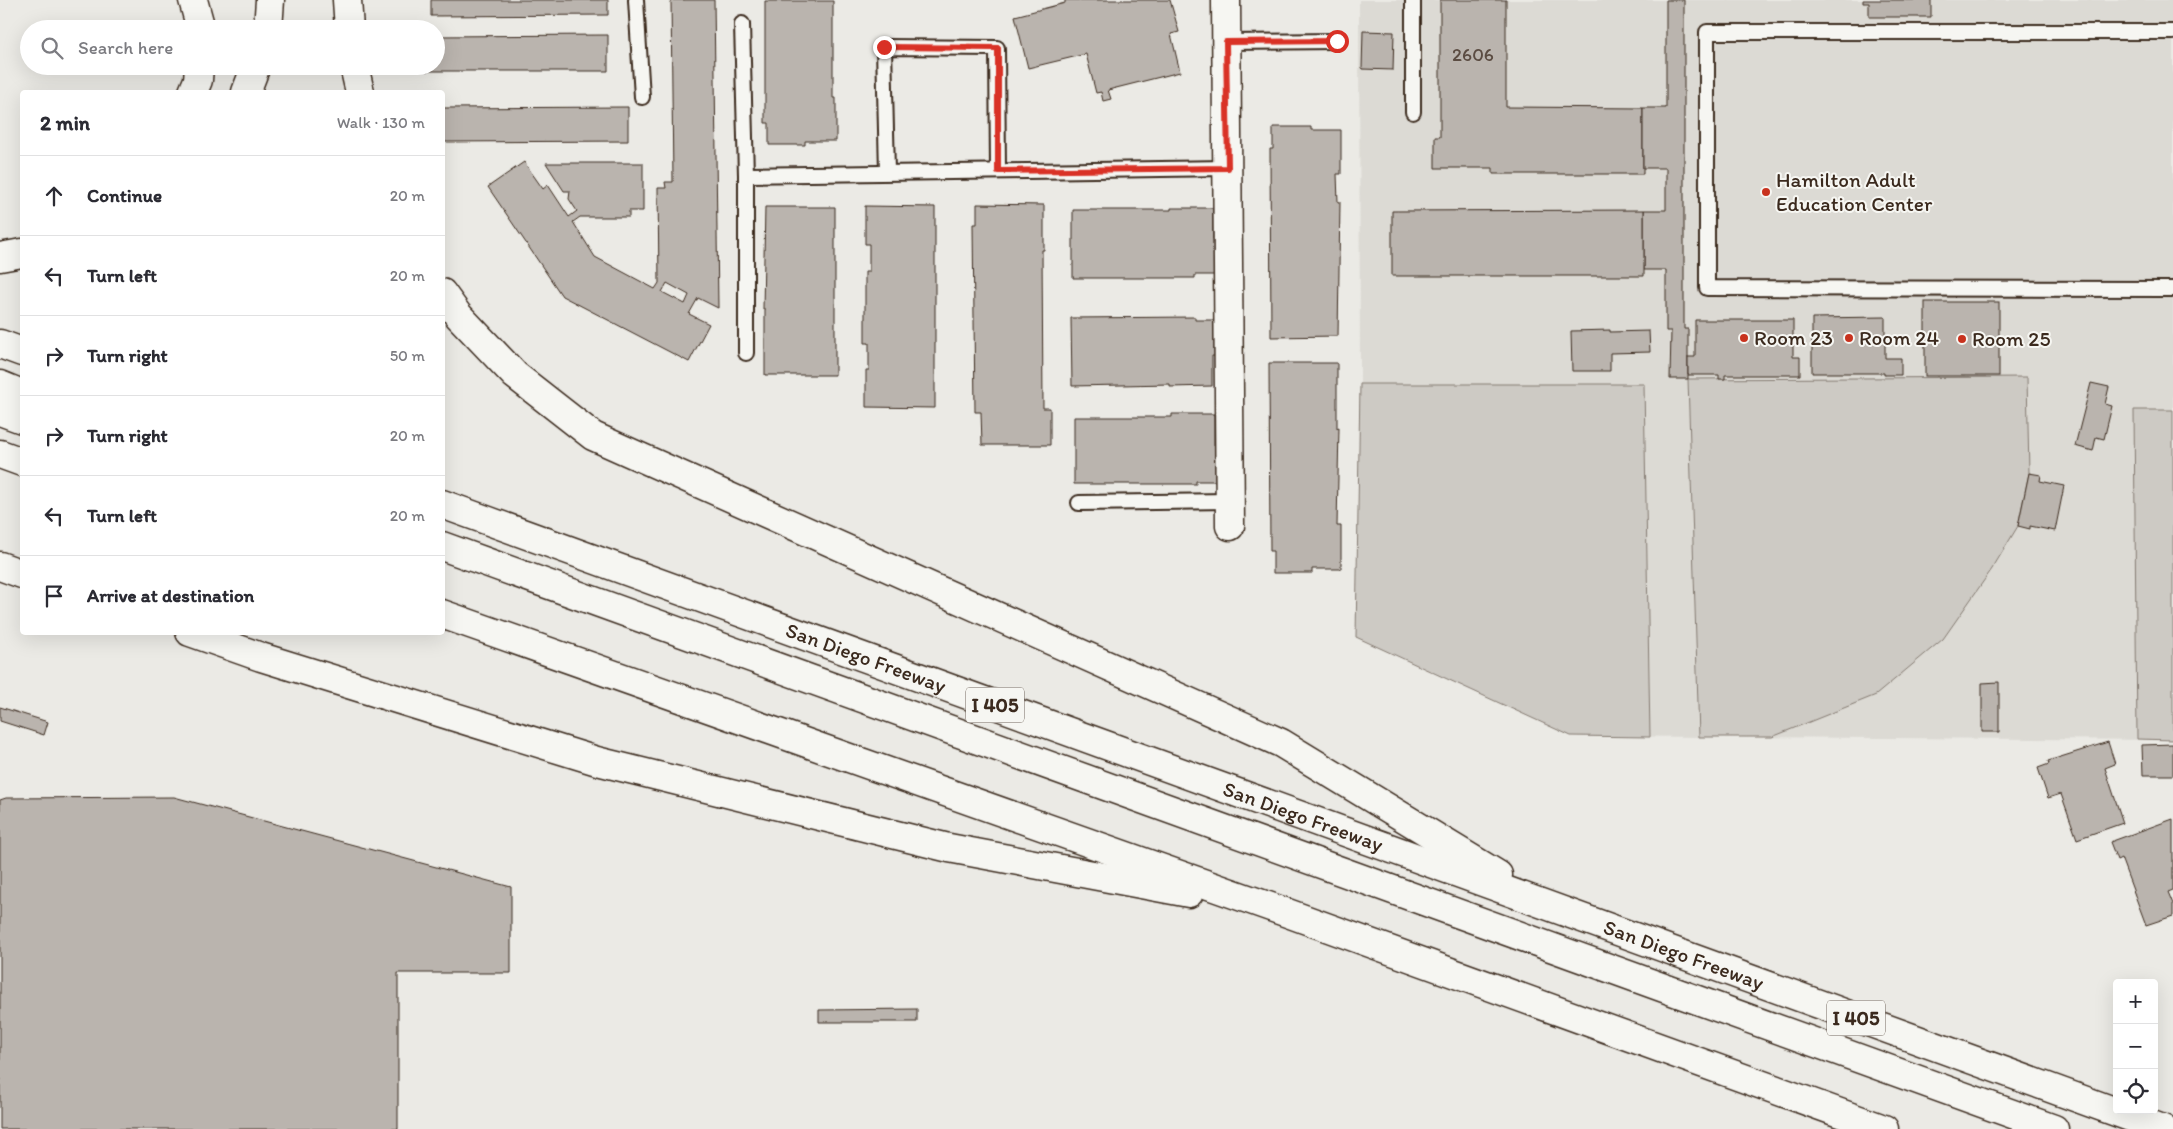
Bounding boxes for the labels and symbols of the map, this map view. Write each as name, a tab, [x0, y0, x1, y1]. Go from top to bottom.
route start	[1326, 30, 1349, 53]
route end	[873, 36, 896, 59]
house number: 2606	[1452, 43, 1494, 66]
place label: Hamilton Adult Education Center	[1776, 167, 1933, 216]
marker: Hamilton Adult Education Center	[1760, 186, 1772, 198]
place label: Room 23	[1754, 325, 1833, 350]
place label: Room 24	[1859, 325, 1939, 350]
place label: Room 25	[1972, 326, 2050, 351]
marker: Room 23	[1738, 332, 1750, 344]
marker: Room 24	[1843, 332, 1855, 344]
marker: Room 25	[1956, 333, 1968, 345]
street label: San Diego Freeway	[783, 617, 950, 698]
road number: I 405	[966, 688, 1024, 722]
street label: San Diego Freeway	[1220, 776, 1387, 857]
street label: San Diego Freeway	[1600, 914, 1767, 995]
road number: I 405	[1827, 1000, 1885, 1036]

